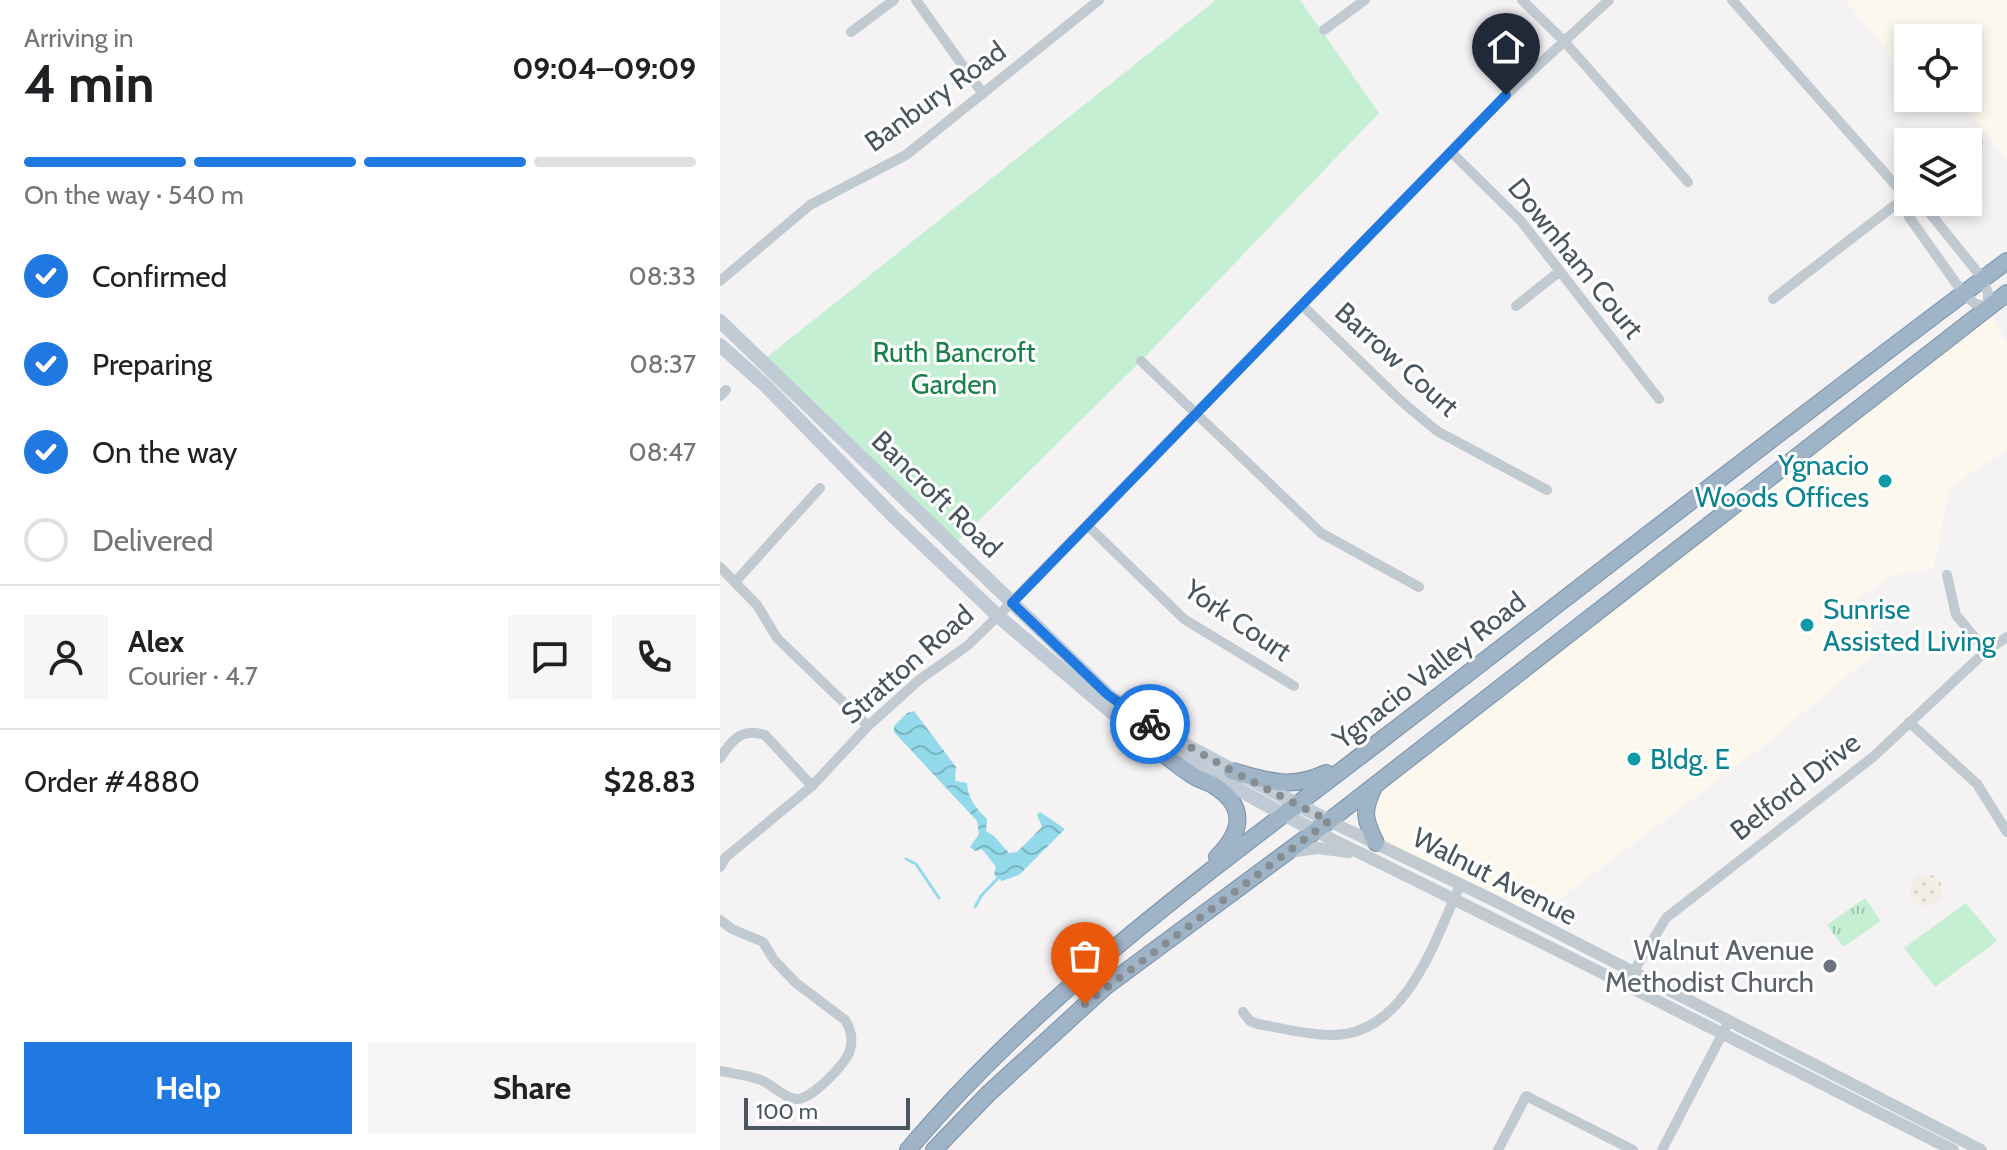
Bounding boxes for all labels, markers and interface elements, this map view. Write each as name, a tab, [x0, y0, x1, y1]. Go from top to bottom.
pin	[1472, 13, 1540, 95]
text: Arriving in	[24, 22, 134, 54]
map controls	[1894, 24, 1982, 216]
button: locate	[1894, 24, 1982, 112]
icon: home	[1484, 25, 1528, 69]
street label: Banbury Road	[858, 33, 1012, 159]
text: 09:04–09:09	[512, 50, 696, 87]
text: 4 min	[24, 52, 154, 115]
button: layers	[1894, 128, 1982, 216]
street label: Downham Court	[1501, 171, 1651, 345]
text: On the way · 540 m	[24, 179, 244, 211]
icon: check	[24, 254, 68, 298]
text: Confirmed	[92, 258, 227, 295]
text: 08:33	[629, 260, 696, 292]
street label: Barrow Court	[1328, 295, 1466, 423]
park label: Ruth Bancroft Garden	[872, 335, 1036, 401]
icon: check	[24, 342, 68, 386]
text: Preparing	[92, 346, 212, 383]
text: 08:37	[630, 348, 696, 380]
street label: Bancroft Road	[865, 423, 1009, 565]
icon: check	[24, 430, 68, 474]
text: On the way	[92, 434, 237, 471]
text: 08:47	[629, 436, 696, 468]
place label: Ygnacio Woods Offices	[1695, 448, 1869, 514]
marker: Ygnacio Woods Offices	[1876, 472, 1894, 490]
text: Delivered	[92, 522, 213, 559]
street label: York Court	[1177, 571, 1298, 668]
street label: Ygnacio Valley Road	[1325, 584, 1532, 756]
place label: Sunrise Assisted Living	[1823, 592, 1997, 658]
street label: Stratton Road	[834, 597, 980, 731]
button: person	[24, 615, 108, 699]
button: chat	[508, 615, 592, 699]
button: phone	[612, 615, 696, 699]
marker: Sunrise Assisted Living	[1798, 616, 1816, 634]
text: Alex	[128, 623, 184, 660]
text: Courier · 4.7	[128, 660, 258, 692]
courier	[1110, 684, 1190, 764]
icon: bike	[1128, 702, 1172, 746]
street label: Belford Drive	[1723, 725, 1867, 847]
place label: Bldg. E	[1650, 742, 1730, 776]
marker: Bldg. E	[1625, 750, 1643, 768]
text: Order #4880	[24, 763, 200, 800]
text: $28.83	[604, 763, 696, 800]
street label: Walnut Avenue	[1407, 820, 1583, 932]
pin	[1051, 922, 1119, 1004]
place label: Walnut Avenue Methodist Church	[1605, 933, 1814, 999]
icon: bag	[1063, 934, 1107, 978]
marker: Walnut Avenue Methodist Church	[1821, 957, 1839, 975]
button: Help	[24, 1042, 352, 1134]
button: Share	[368, 1042, 696, 1134]
scale bar	[744, 1094, 910, 1130]
text: 100 m	[756, 1098, 818, 1125]

